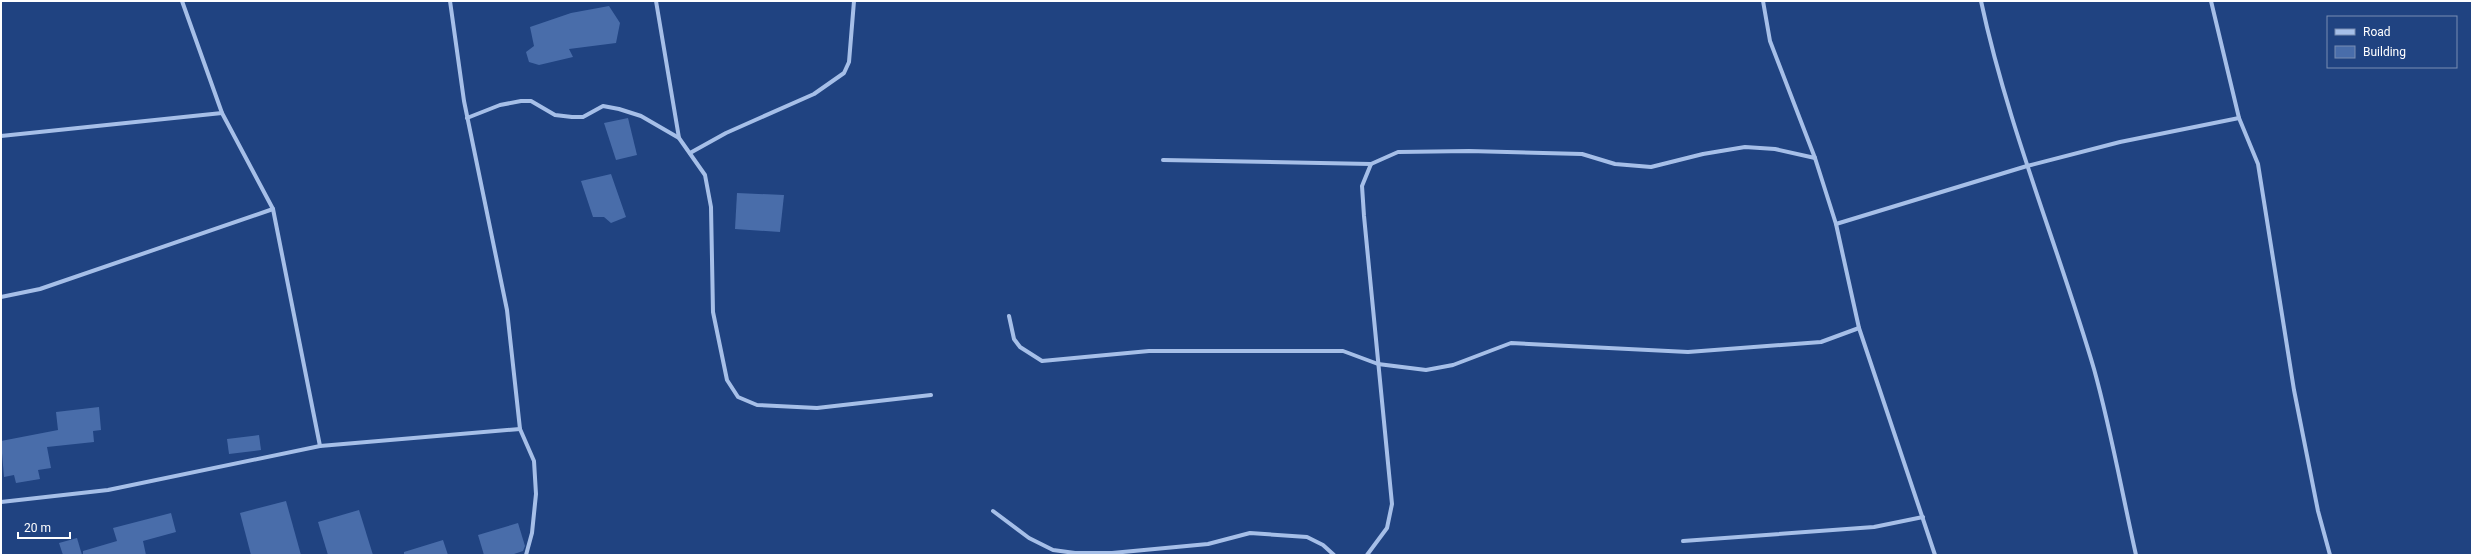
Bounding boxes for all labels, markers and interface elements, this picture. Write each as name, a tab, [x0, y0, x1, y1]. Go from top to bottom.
legend	[2327, 16, 2457, 68]
text: Road	[2363, 25, 2391, 39]
text: Building	[2363, 45, 2406, 59]
scale bar	[18, 514, 70, 540]
text: 20 m	[24, 521, 51, 535]

